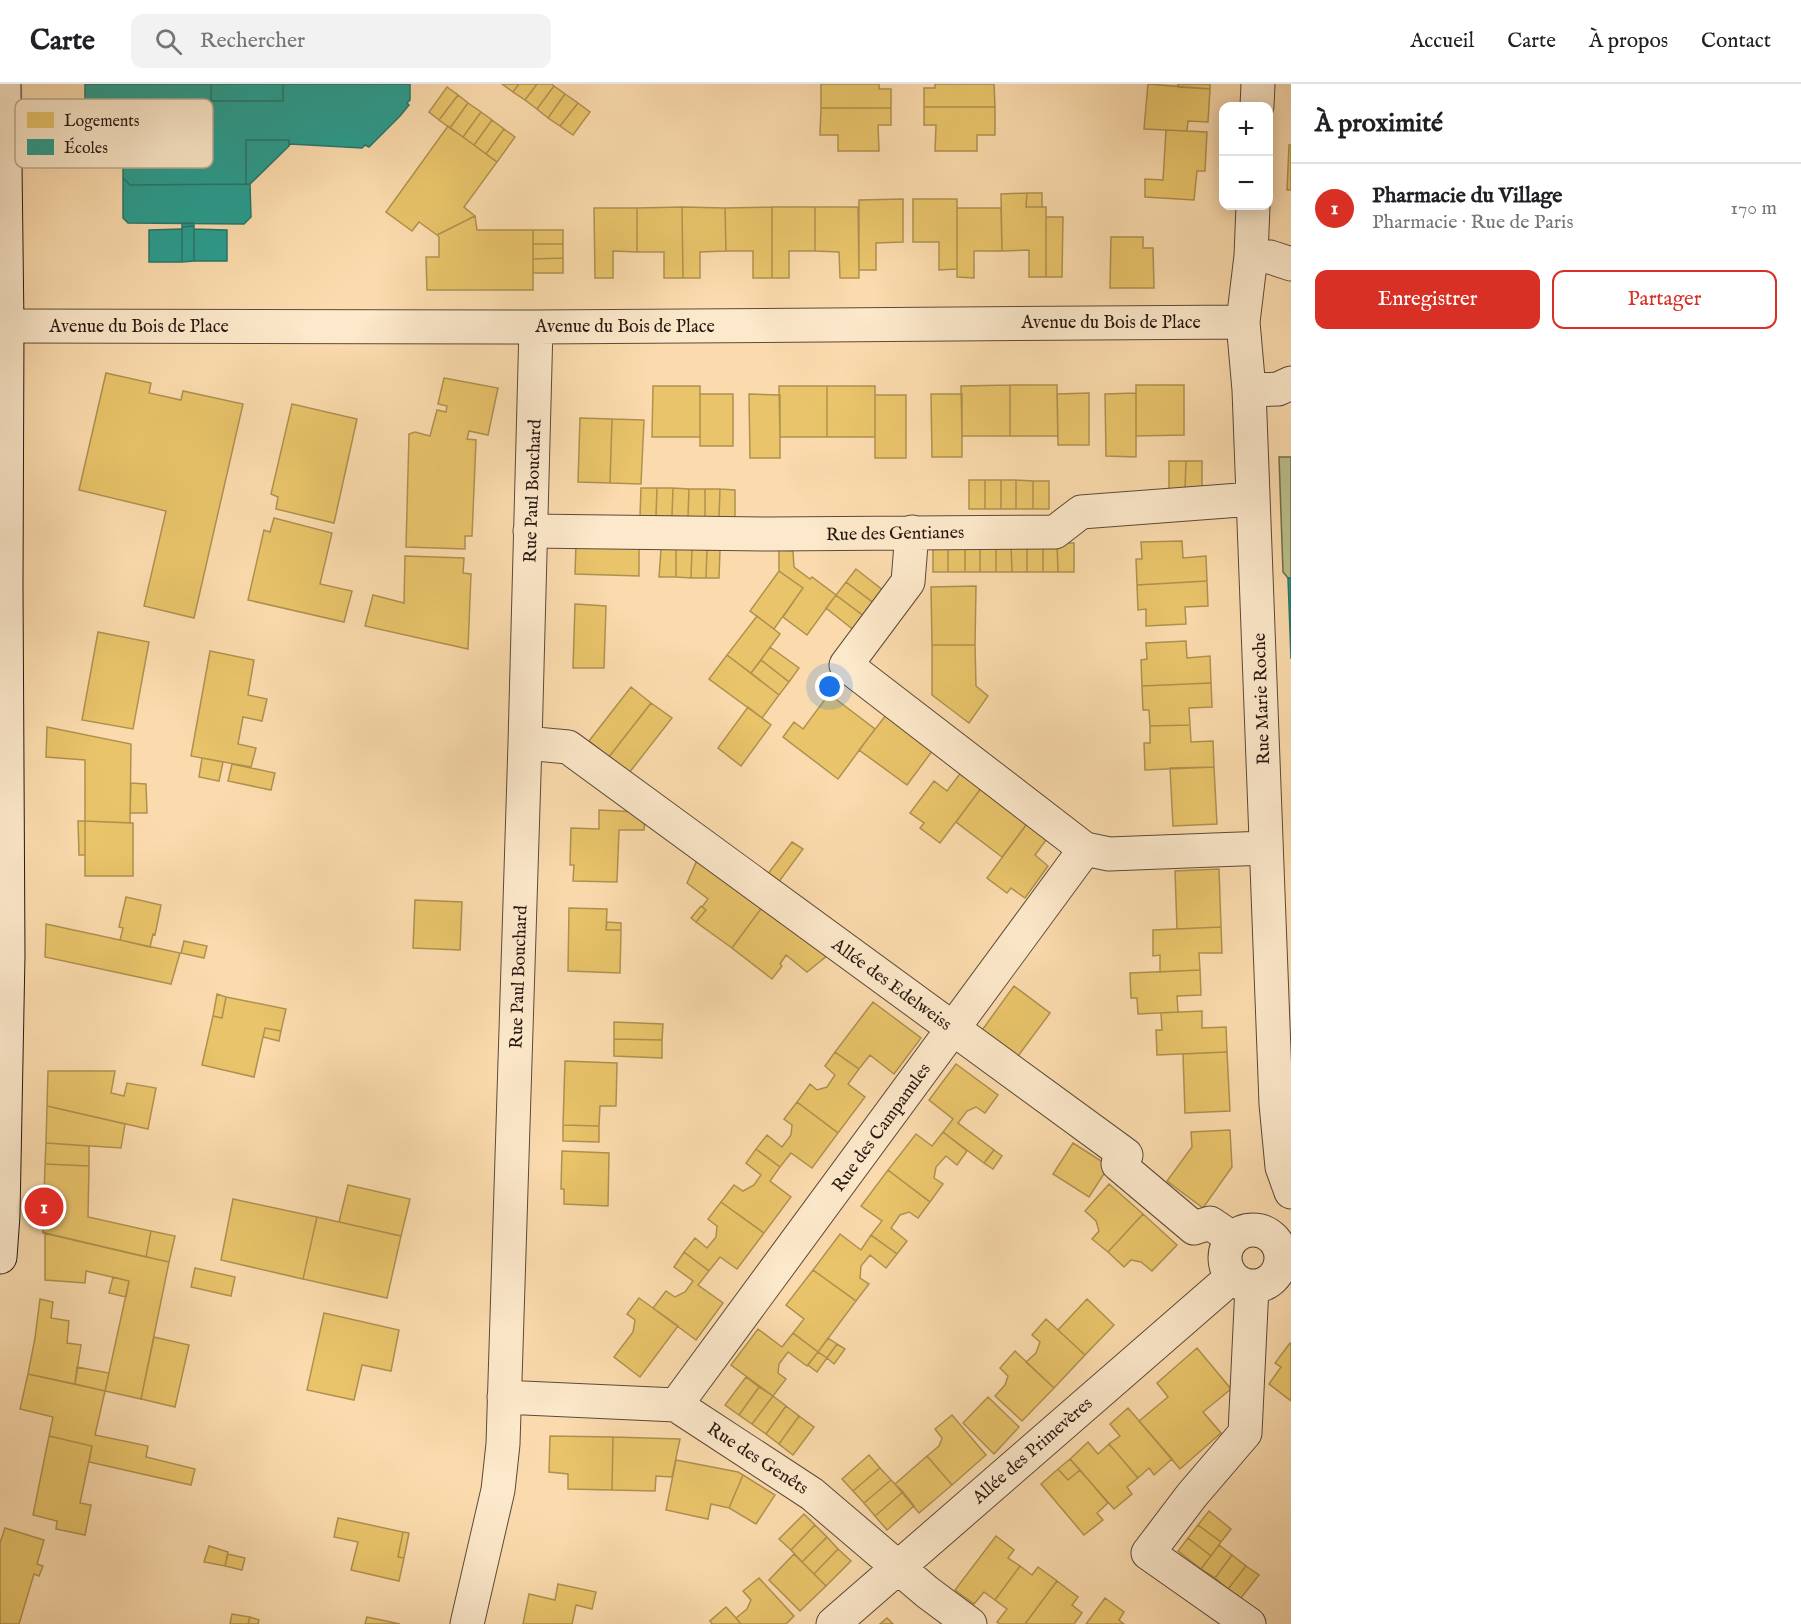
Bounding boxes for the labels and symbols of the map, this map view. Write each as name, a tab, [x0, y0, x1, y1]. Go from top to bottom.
legend	[15, 99, 213, 168]
text: Logements	[64, 112, 140, 132]
text: Écoles	[64, 137, 108, 159]
street label: Avenue du Bois de Place	[1020, 312, 1201, 335]
street label: Avenue du Bois de Place	[48, 316, 229, 339]
street label: Avenue du Bois de Place	[534, 316, 715, 339]
street label: Rue Paul Bouchard	[520, 419, 548, 563]
street label: Rue des Gentianes	[826, 522, 964, 547]
street label: Rue Marie Roche	[1249, 632, 1276, 765]
your location	[815, 672, 844, 701]
street label: Rue Paul Bouchard	[506, 905, 534, 1049]
street label: Allée des Edelweiss	[826, 933, 956, 1037]
street label: Rue des Campanules	[828, 1059, 937, 1197]
pin: 1	[24, 1184, 63, 1230]
street label: Allée des Primevères	[967, 1393, 1098, 1510]
street label: Rue des Genêts	[702, 1418, 812, 1501]

